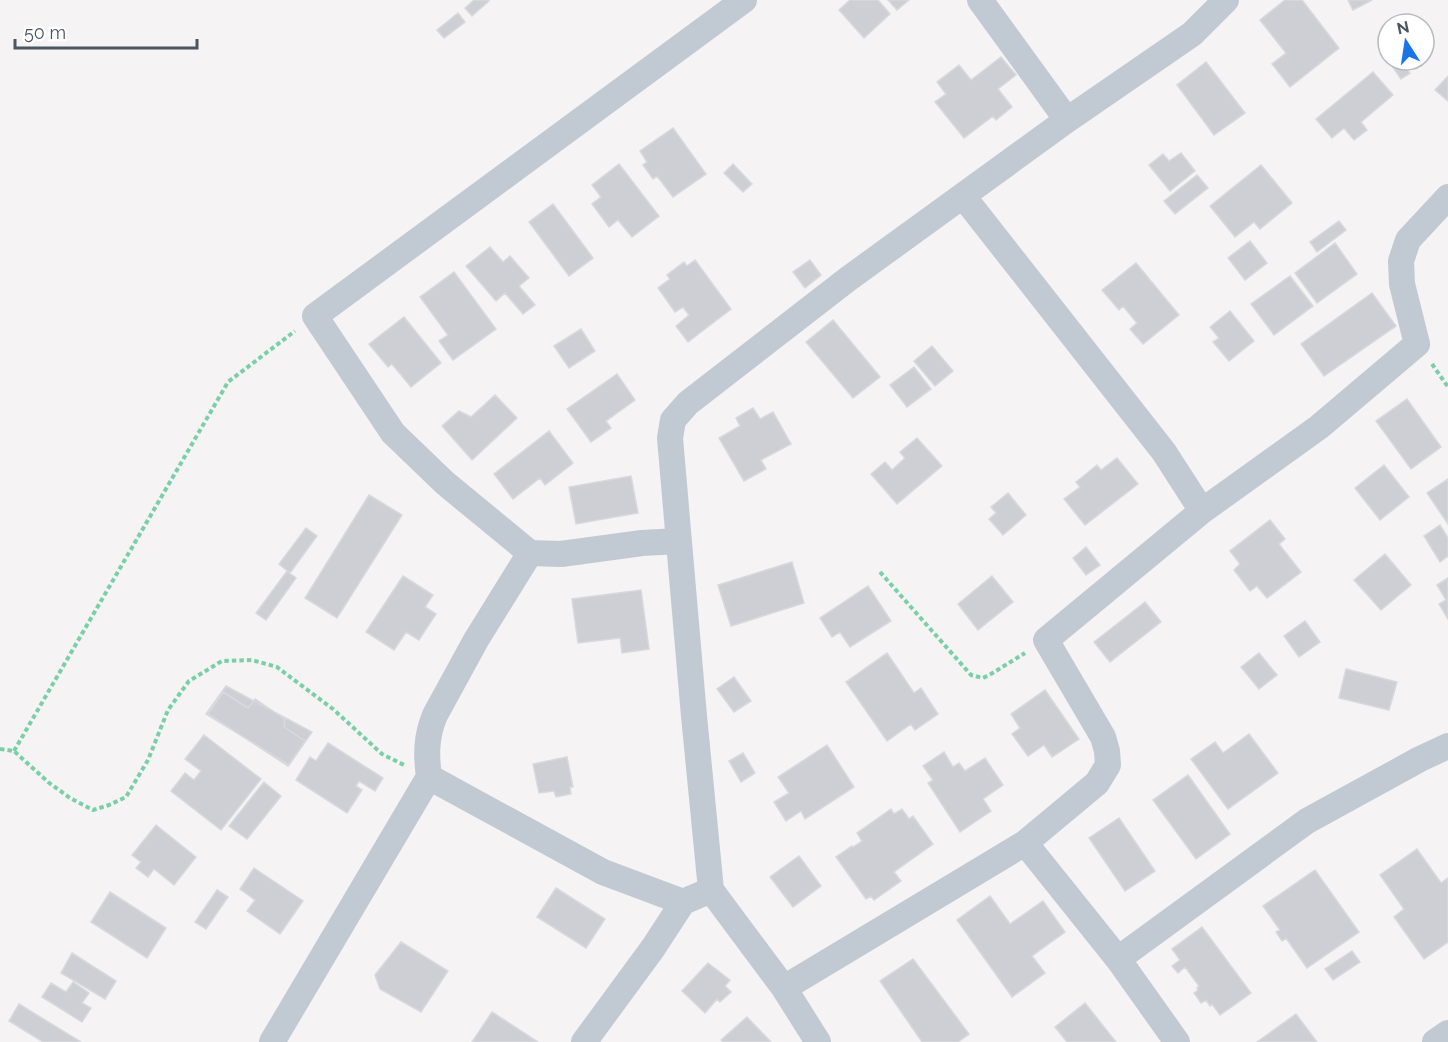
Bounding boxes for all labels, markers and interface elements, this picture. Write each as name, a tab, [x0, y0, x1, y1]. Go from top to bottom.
scale bar	[15, 12, 196, 50]
north arrow	[1376, 12, 1436, 72]
text: N	[1395, 17, 1411, 38]
text: 50 m	[24, 22, 66, 43]

